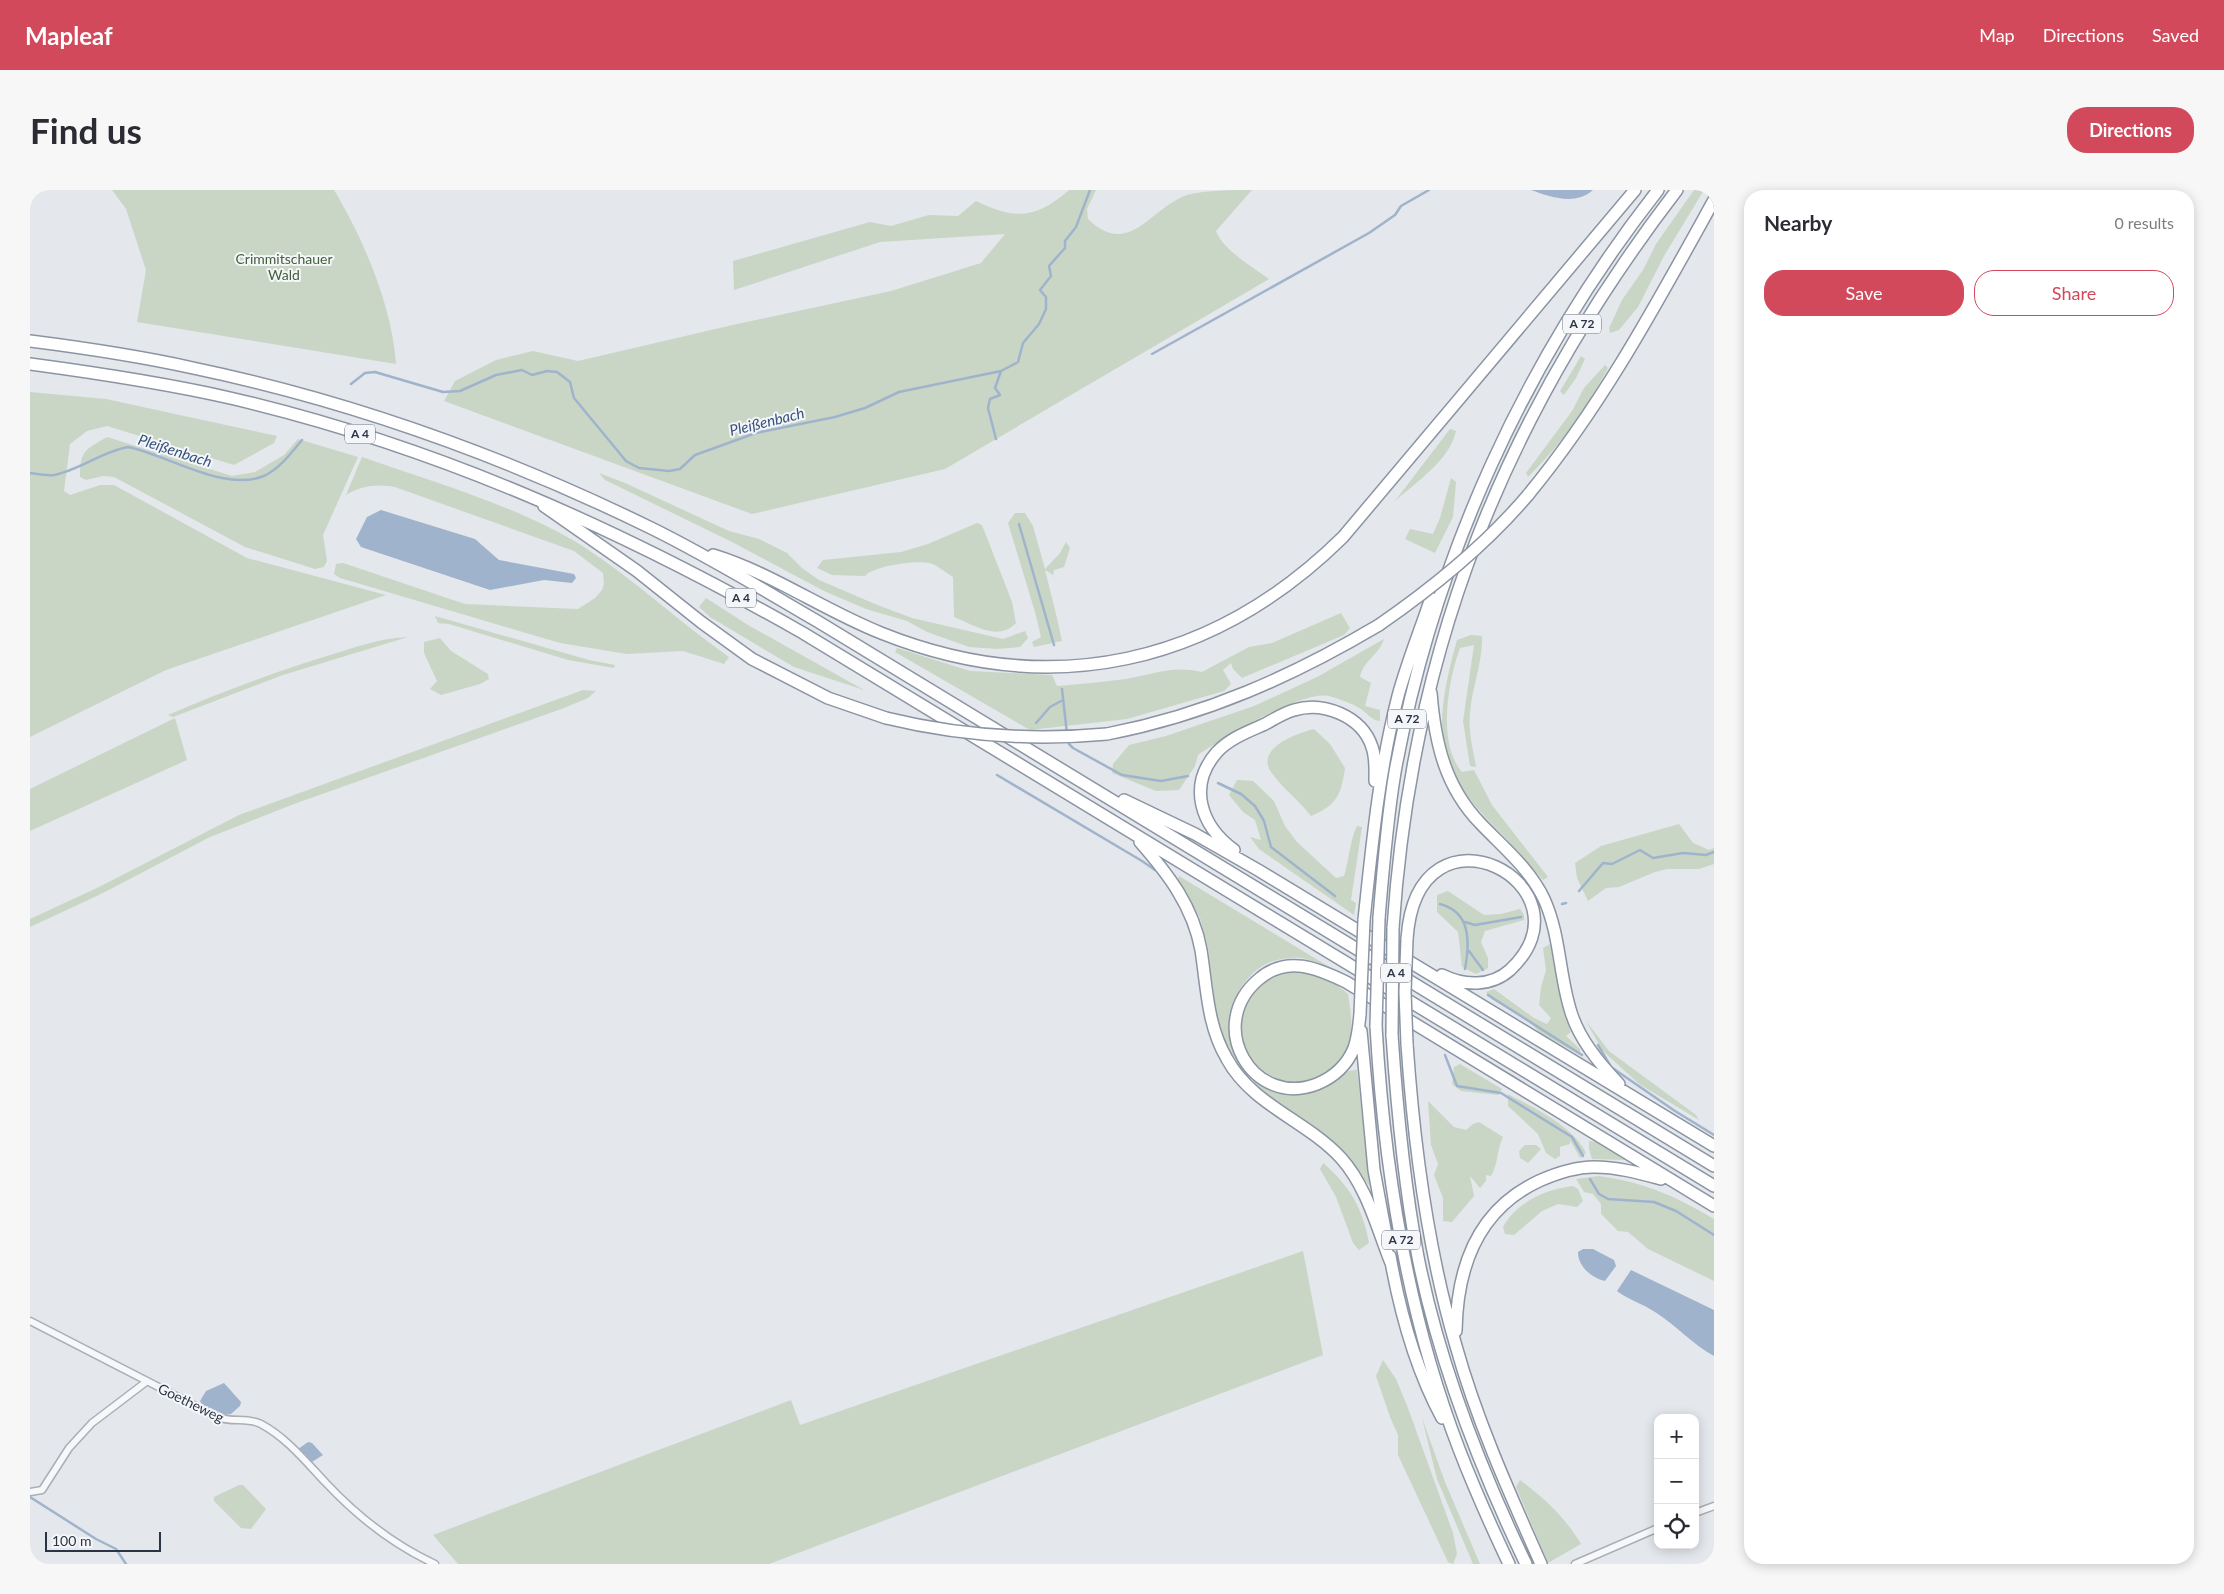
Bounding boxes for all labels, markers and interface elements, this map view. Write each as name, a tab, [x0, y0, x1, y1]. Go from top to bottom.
text: Mapleaf	[25, 21, 113, 50]
text: Map	[1979, 24, 2015, 46]
text: Directions	[2043, 24, 2124, 46]
text: Saved	[2152, 24, 2199, 46]
button: Directions	[2067, 107, 2194, 153]
text: Find us	[30, 109, 142, 151]
text: Nearby	[1764, 210, 1832, 235]
text: 0 results	[2114, 213, 2174, 232]
park label: Crimmitschauer Wald	[236, 250, 333, 283]
button: Save	[1764, 270, 1964, 316]
button: Share	[1974, 270, 2174, 316]
road number: A 72	[1563, 315, 1601, 334]
water label: Pleißenbach	[727, 403, 806, 439]
road number: A 4	[345, 424, 375, 443]
water label: Pleißenbach	[136, 430, 215, 470]
road number: A 4	[726, 588, 756, 608]
road number: A 72	[1388, 710, 1426, 728]
road number: A 4	[1381, 964, 1411, 982]
road number: A 72	[1382, 1230, 1420, 1250]
street label: Goetheweg	[156, 1379, 227, 1426]
map controls	[1654, 1414, 1699, 1549]
button: +	[1654, 1414, 1699, 1459]
button: −	[1654, 1459, 1699, 1504]
button: locate	[1654, 1504, 1699, 1549]
scale bar	[45, 1529, 161, 1552]
text: 100 m	[52, 1532, 91, 1549]

